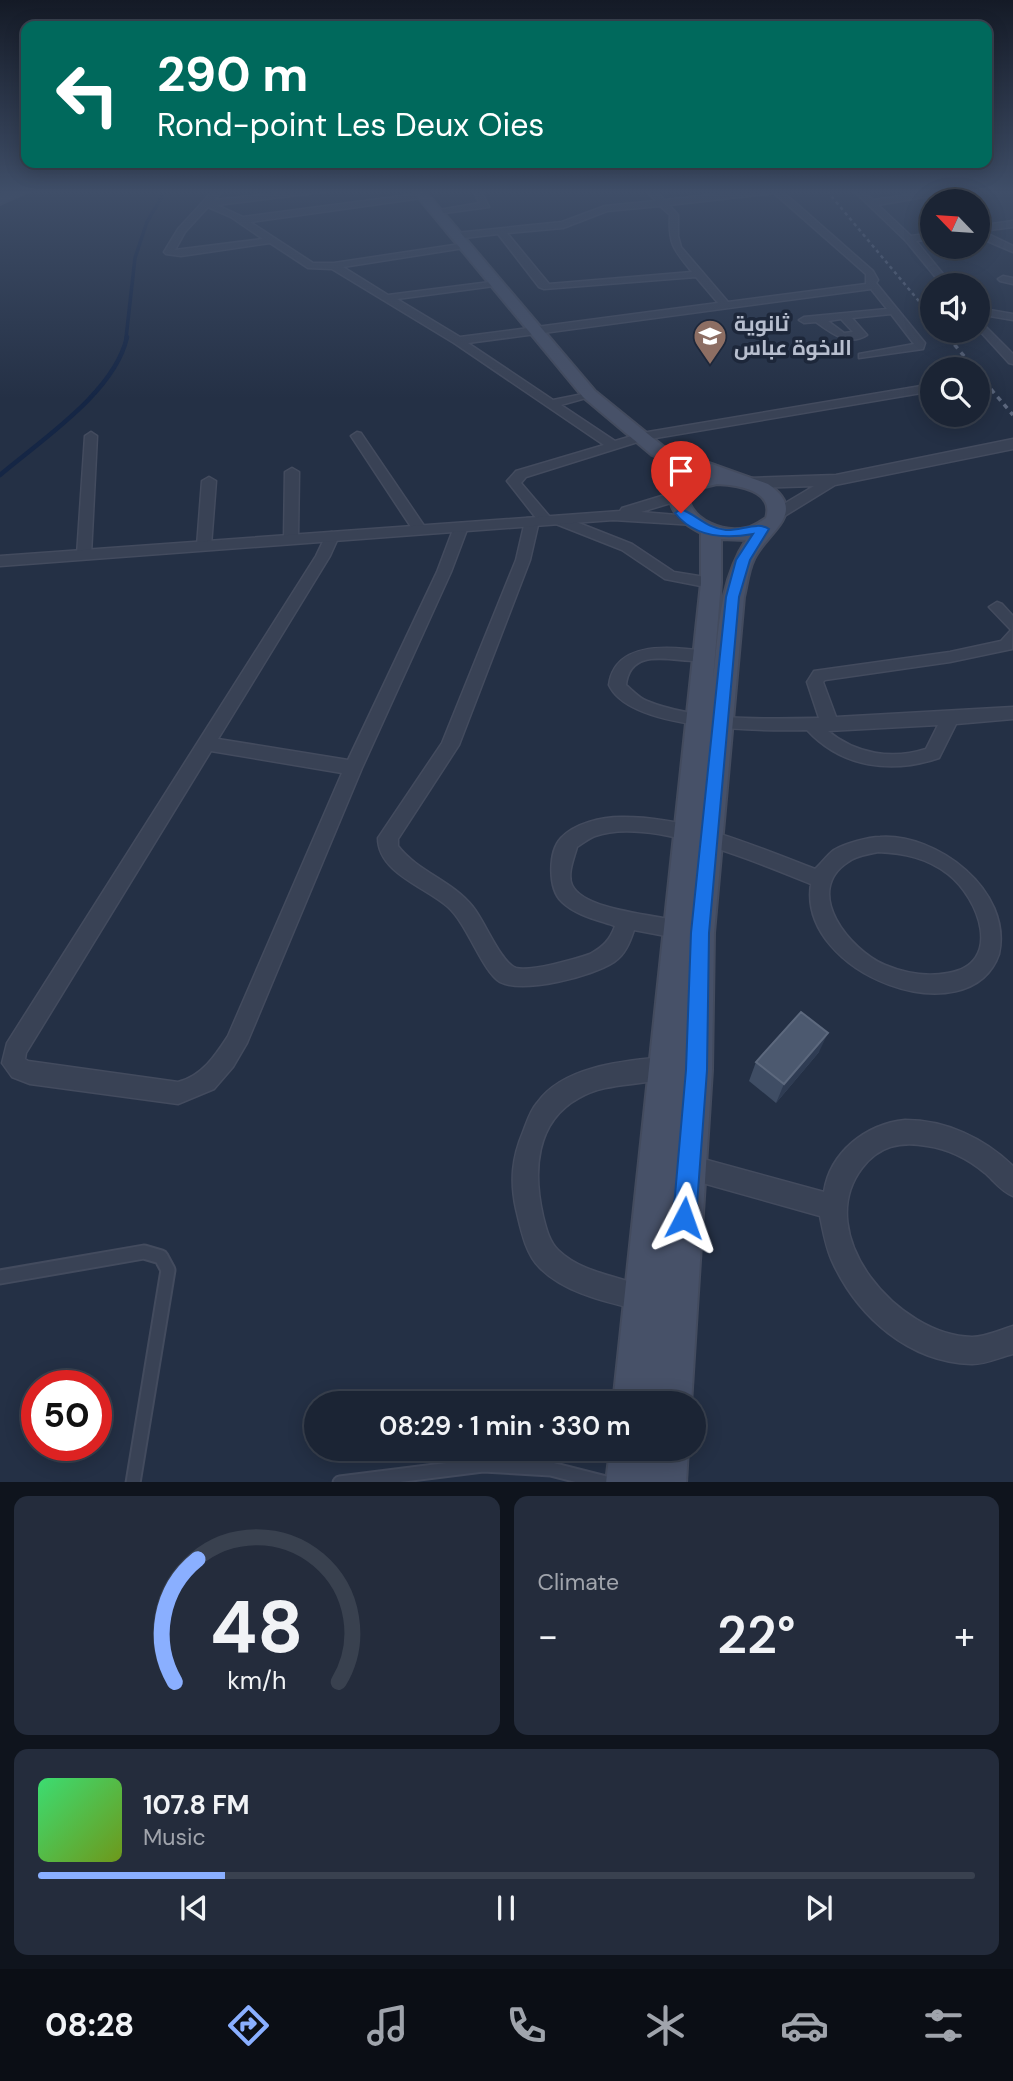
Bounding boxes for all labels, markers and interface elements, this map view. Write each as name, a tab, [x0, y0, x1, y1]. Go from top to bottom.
text: 290 m	[157, 42, 308, 106]
icon: left	[42, 49, 133, 140]
text: Rond-point Les Deux Oies	[157, 104, 544, 146]
north arrow	[920, 189, 990, 259]
map controls	[920, 189, 990, 427]
button: sound	[920, 273, 990, 343]
place label: ثانوية الاخوة عباس	[734, 310, 852, 362]
school or university icon: ثانوية الاخوة عباس	[691, 317, 729, 366]
button: search	[920, 357, 990, 427]
pin	[651, 441, 711, 513]
icon: arrive	[662, 452, 700, 490]
position arrow	[647, 1181, 721, 1255]
speed limit sign: 50	[21, 1370, 112, 1461]
text: 08:29 · 1 min · 330 m	[379, 1409, 631, 1443]
text: Climate	[538, 1567, 619, 1597]
text: 48	[210, 1580, 303, 1675]
text: 22°	[717, 1601, 796, 1669]
text: −	[538, 1611, 558, 1661]
text: +	[954, 1611, 975, 1661]
text: km/h	[227, 1663, 286, 1696]
text: 107.8 FM	[143, 1788, 250, 1822]
text: Music	[143, 1822, 206, 1852]
icon: previous	[175, 1889, 213, 1927]
icon: pause	[487, 1889, 525, 1927]
icon: next	[800, 1889, 838, 1927]
icon: directions	[224, 2001, 273, 2050]
icon: music	[363, 2001, 412, 2050]
icon: phone	[502, 2001, 551, 2050]
icon: climate	[641, 2001, 690, 2050]
icon: car	[780, 2001, 829, 2050]
icon: filters	[919, 2001, 968, 2050]
text: 08:28	[45, 2004, 134, 2046]

